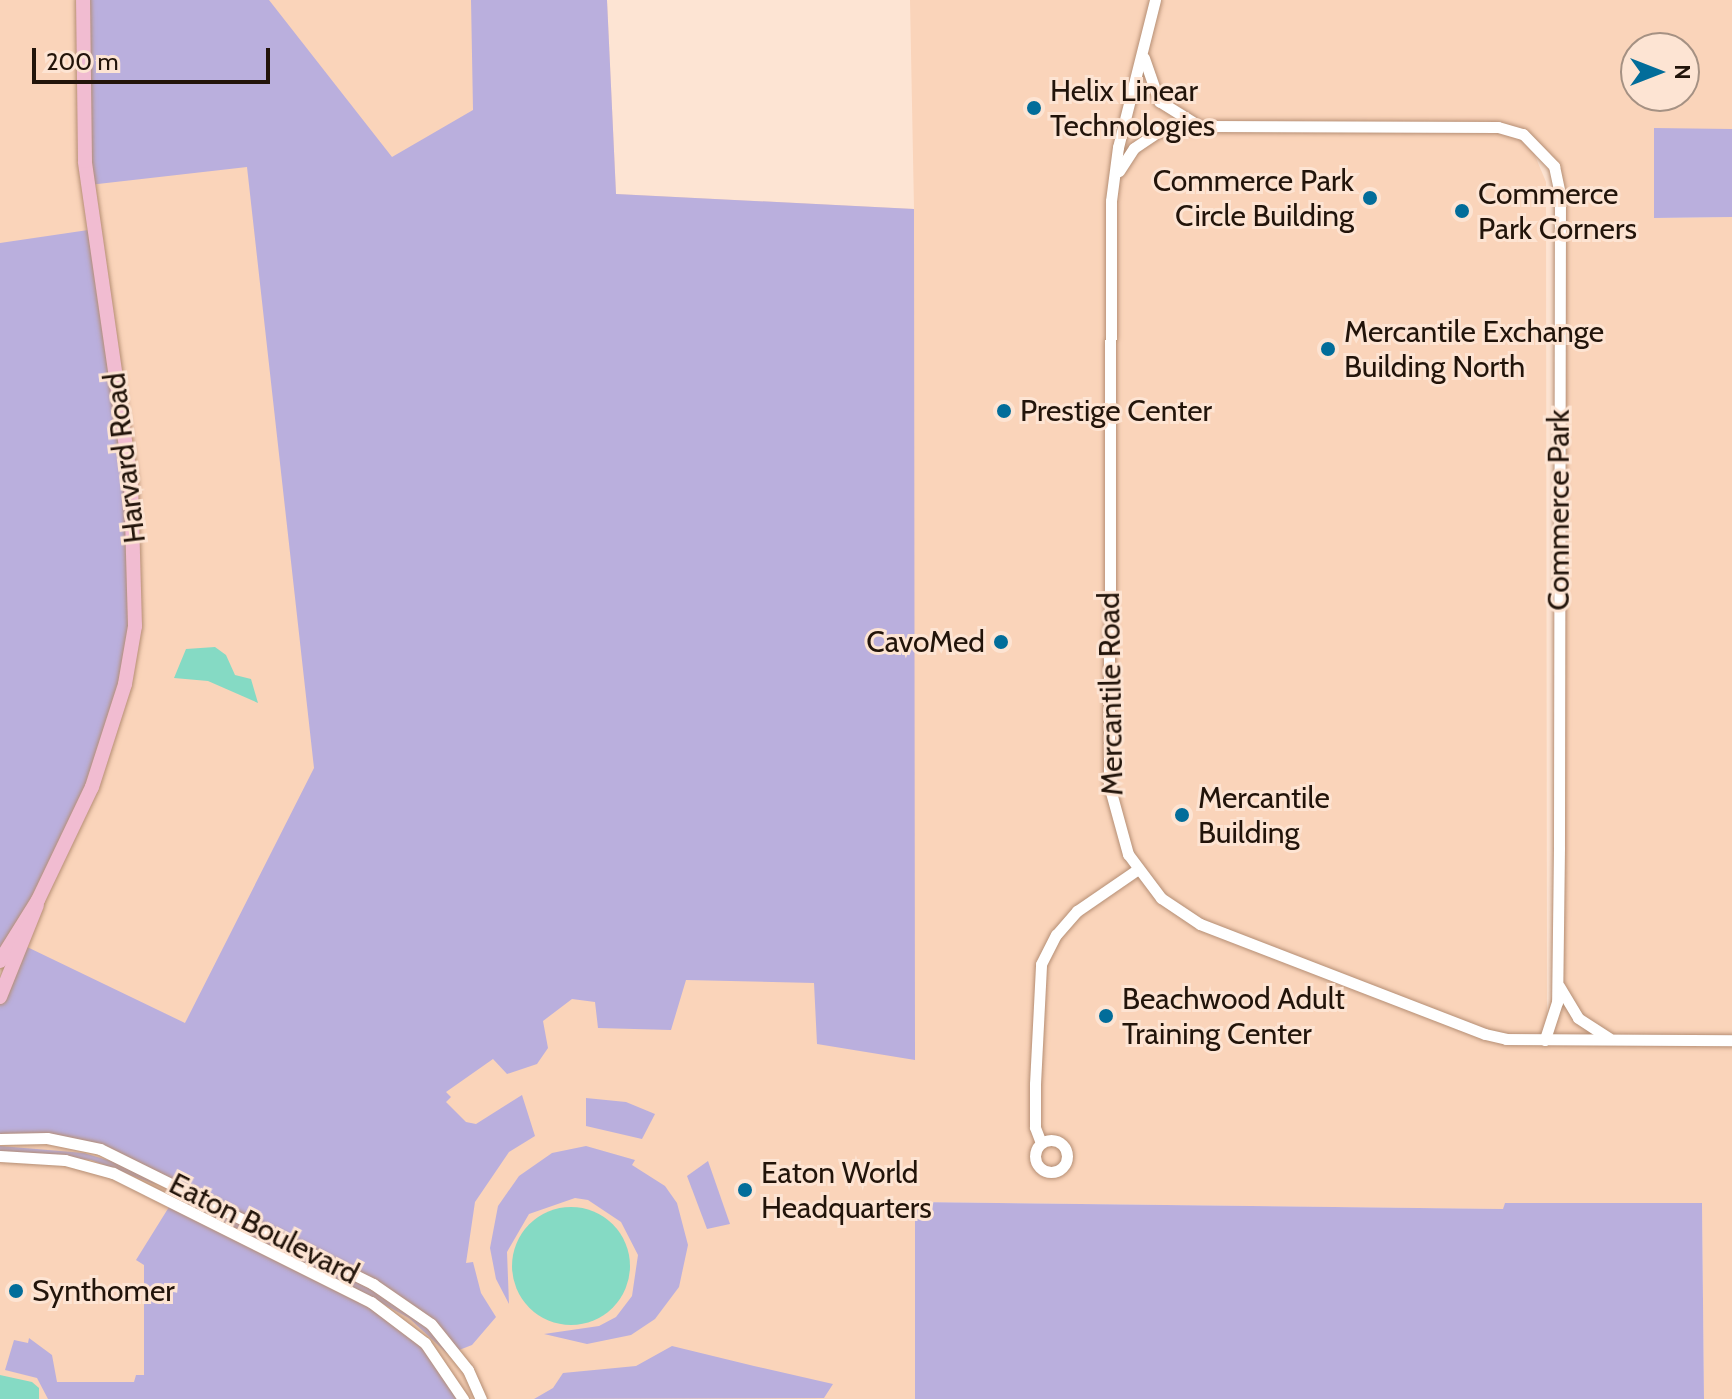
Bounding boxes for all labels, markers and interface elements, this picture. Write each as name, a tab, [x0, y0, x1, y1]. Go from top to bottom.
scale bar	[36, 32, 274, 82]
north arrow	[1620, 32, 1700, 112]
text: 200 m	[46, 47, 119, 76]
text: N	[1669, 64, 1696, 80]
place label: Helix Linear Technologies	[1050, 73, 1215, 144]
marker: Helix Linear Technologies	[1025, 99, 1043, 117]
place label: Commerce Park Circle Building	[1153, 163, 1354, 234]
place label: Commerce Park Corners	[1478, 176, 1637, 246]
marker: Commerce Park Circle Building	[1361, 189, 1379, 207]
marker: Commerce Park Corners	[1453, 202, 1471, 220]
place label: Mercantile Exchange Building North	[1344, 314, 1604, 384]
marker: Mercantile Exchange Building North	[1319, 340, 1337, 358]
street label: Harvard Road	[97, 371, 153, 545]
place label: Prestige Center	[1020, 393, 1212, 429]
marker: Prestige Center	[995, 402, 1013, 420]
street label: Commerce Park	[1541, 409, 1577, 611]
street label: Mercantile Road	[1091, 592, 1131, 796]
place label: CavoMed	[866, 624, 985, 660]
marker: CavoMed	[992, 633, 1010, 651]
place label: Mercantile Building	[1198, 780, 1330, 850]
marker: Mercantile Building	[1173, 806, 1191, 824]
place label: Beachwood Adult Training Center	[1122, 981, 1345, 1052]
marker: Beachwood Adult Training Center	[1097, 1007, 1115, 1025]
place label: Eaton World Headquarters	[761, 1155, 932, 1226]
street label: Eaton Boulevard	[163, 1166, 365, 1292]
marker: Eaton World Headquarters	[736, 1181, 754, 1199]
place label: Synthomer	[32, 1273, 175, 1309]
marker: Synthomer	[7, 1282, 25, 1300]

